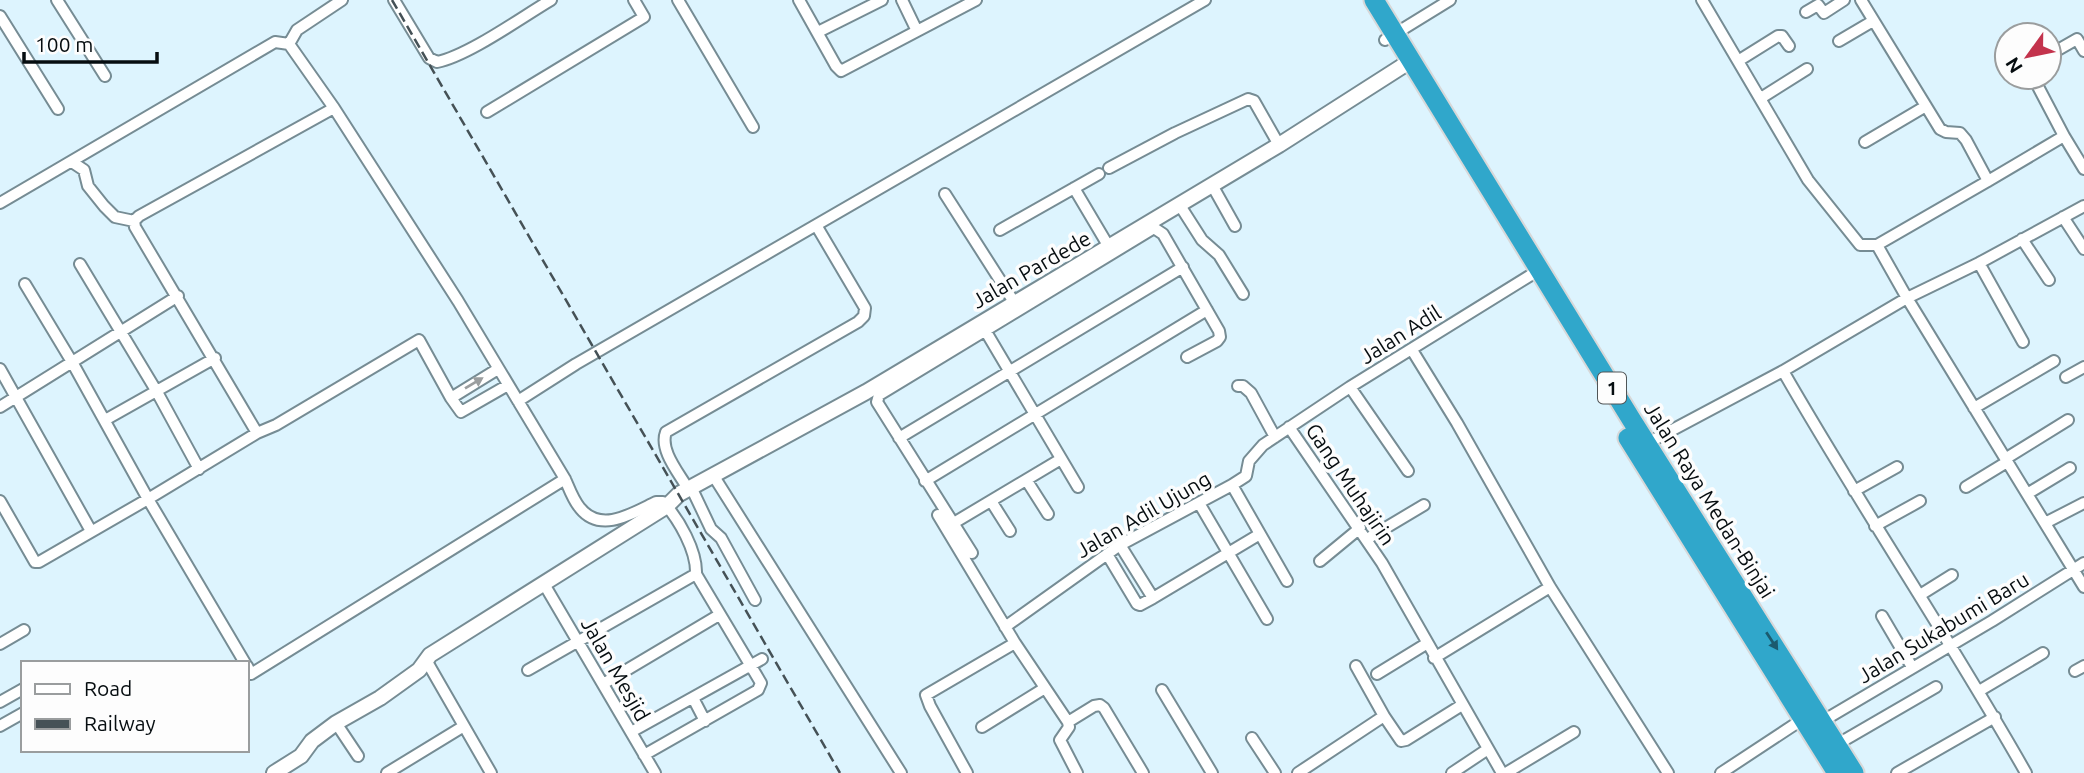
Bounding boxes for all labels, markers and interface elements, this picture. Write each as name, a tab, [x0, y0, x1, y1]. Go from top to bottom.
scale bar	[24, 21, 158, 65]
north arrow	[1993, 21, 2063, 91]
text: 100 m	[35, 32, 93, 56]
text: N	[2001, 53, 2027, 77]
street label: Jalan Pardede	[967, 225, 1095, 313]
street label: Jalan Adil	[1355, 300, 1445, 368]
road number: 1	[1598, 372, 1626, 404]
one-way arrow	[465, 377, 484, 390]
street label: Jalan Raya Medan-Binjai	[1640, 398, 1780, 602]
street label: Gang Muhajirin	[1301, 418, 1401, 550]
street label: Jalan Adil Ujung	[1072, 466, 1214, 562]
street label: Jalan Sukabumi Baru	[1853, 566, 2033, 688]
street label: Jalan Mesjid	[577, 613, 655, 725]
one-way arrow	[1766, 631, 1779, 650]
legend	[21, 661, 248, 752]
text: Road	[84, 676, 132, 700]
text: Railway	[84, 711, 156, 735]

